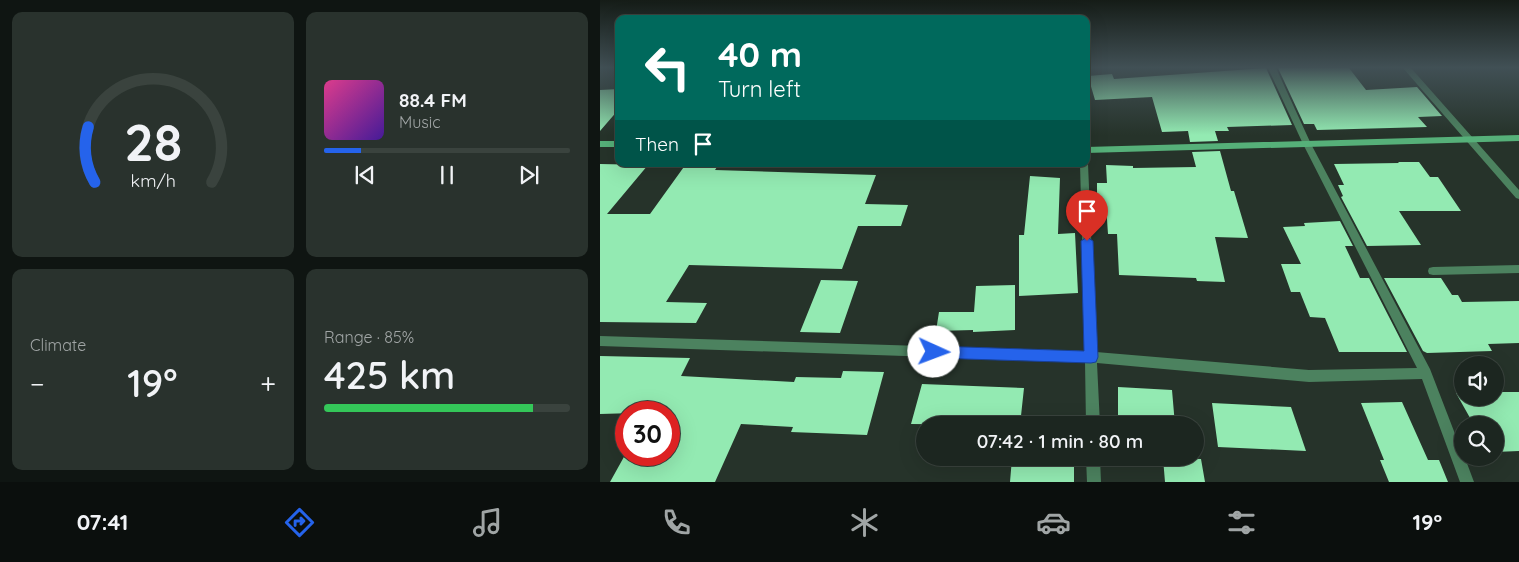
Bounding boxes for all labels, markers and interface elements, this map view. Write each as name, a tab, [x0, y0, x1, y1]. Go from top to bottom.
text: 40 m	[718, 32, 802, 76]
icon: left	[635, 35, 700, 100]
text: Turn left	[718, 75, 801, 103]
text: 88.4 FM	[399, 88, 467, 112]
text: 28	[124, 109, 182, 174]
text: Music	[399, 112, 441, 132]
icon: arrive	[689, 130, 717, 158]
text: Then	[635, 132, 679, 156]
icon: previous	[351, 161, 379, 189]
icon: pause	[433, 161, 461, 189]
icon: next	[515, 161, 543, 189]
text: km/h	[130, 169, 176, 191]
pin	[1066, 190, 1108, 241]
icon: arrive	[1073, 197, 1101, 225]
position arrow	[907, 325, 959, 377]
text: Range · 85%	[324, 327, 414, 347]
text: Climate	[30, 335, 86, 355]
text: 425 km	[324, 351, 455, 399]
map controls	[1454, 356, 1504, 466]
button: sound	[1454, 356, 1504, 406]
text: 19°	[127, 359, 177, 407]
text: −	[30, 366, 45, 401]
text: +	[260, 366, 276, 401]
speed limit sign: 30	[615, 401, 680, 466]
button: search	[1454, 416, 1504, 466]
text: 07:42 · 1 min · 80 m	[977, 429, 1143, 453]
icon: directions	[282, 505, 317, 540]
icon: music	[470, 505, 505, 540]
icon: phone	[659, 505, 694, 540]
icon: climate	[847, 505, 882, 540]
icon: car	[1036, 505, 1071, 540]
icon: filters	[1224, 505, 1259, 540]
text: 07:41	[77, 508, 128, 536]
text: 19°	[1413, 508, 1442, 536]

